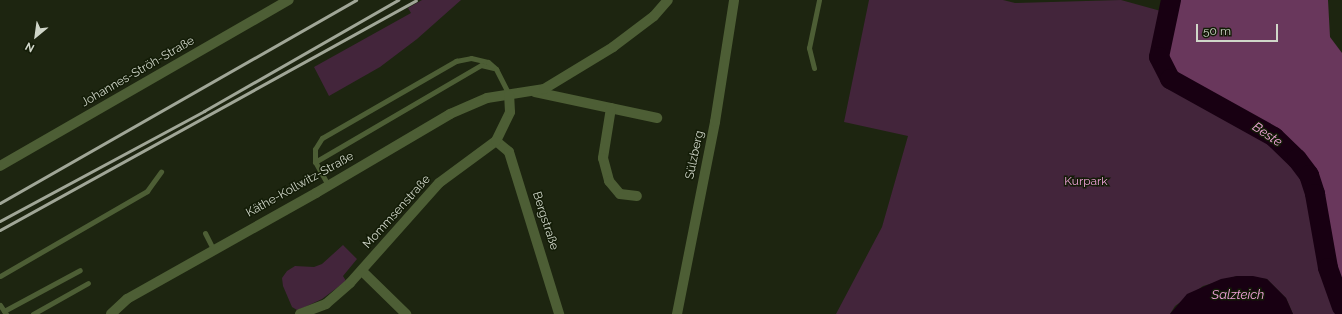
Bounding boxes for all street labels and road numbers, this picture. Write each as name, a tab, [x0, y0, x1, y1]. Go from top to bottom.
street label: Johannes-Ströh-Straße	[79, 34, 197, 110]
street label: Sülzberg	[683, 129, 707, 181]
street label: Käthe-Kollwitz-Straße	[244, 149, 356, 221]
street label: Mommsenstraße	[360, 172, 434, 252]
street label: Bergstraße	[529, 190, 561, 252]

